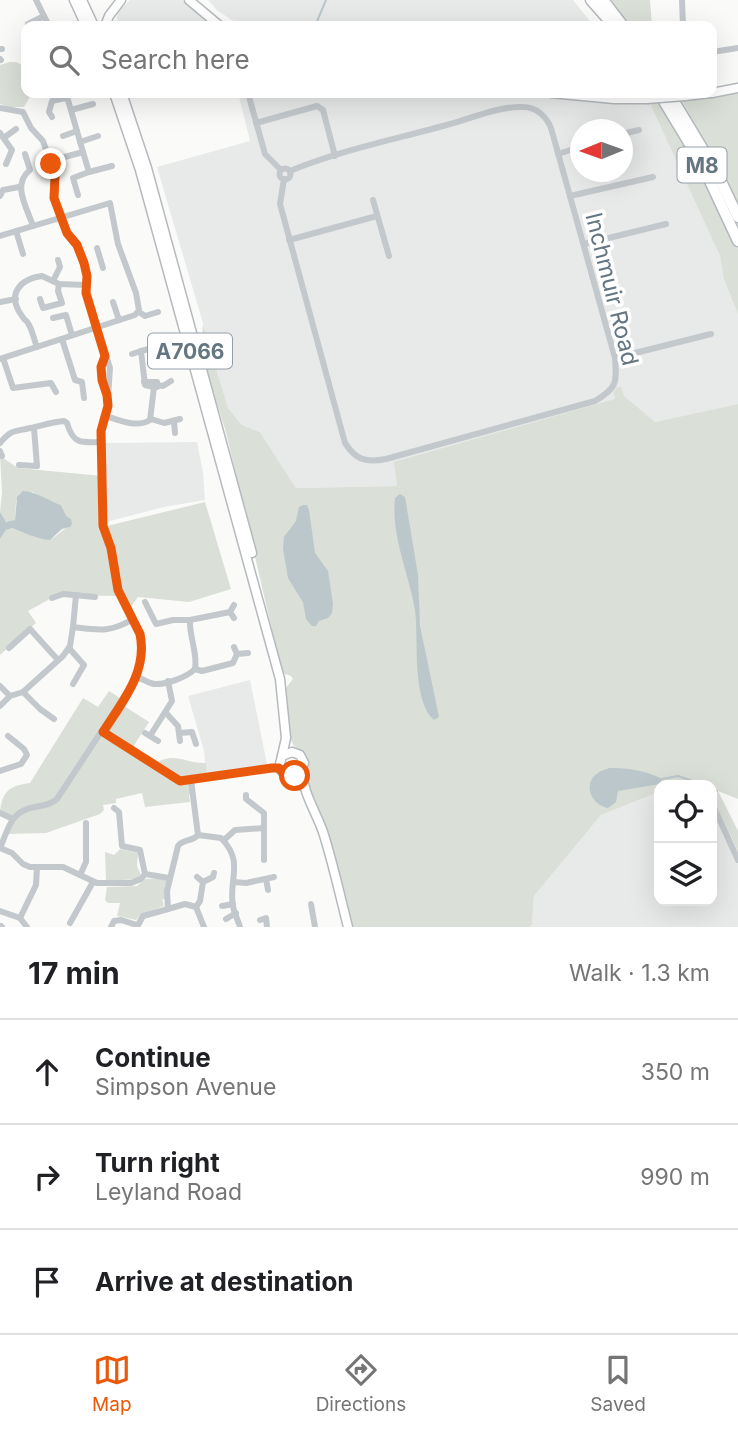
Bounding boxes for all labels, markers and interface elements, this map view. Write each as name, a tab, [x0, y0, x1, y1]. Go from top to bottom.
search box	[21, 21, 717, 98]
icon: search	[45, 41, 83, 79]
text: Search here	[101, 44, 250, 75]
north arrow	[570, 119, 633, 182]
route end	[35, 148, 66, 179]
road number: M8	[678, 148, 726, 182]
street label: Inchmuir Road	[579, 210, 645, 368]
road number: A7066	[148, 334, 232, 368]
route start	[279, 760, 310, 791]
map controls	[654, 780, 717, 906]
button: locate	[654, 780, 717, 843]
button: layers	[654, 843, 717, 906]
text: 17 min	[28, 955, 120, 991]
text: Walk · 1.3 km	[569, 959, 710, 987]
text: Continue	[95, 1042, 211, 1073]
icon: ahead	[28, 1053, 66, 1091]
text: 350 m	[641, 1058, 710, 1086]
text: Simpson Avenue	[95, 1073, 276, 1101]
text: Turn right	[95, 1147, 220, 1178]
icon: right	[28, 1158, 66, 1196]
text: 990 m	[640, 1163, 710, 1191]
text: Leyland Road	[95, 1178, 242, 1206]
icon: arrive	[28, 1263, 66, 1301]
text: Arrive at destination	[95, 1266, 354, 1297]
tab: Map	[92, 1351, 132, 1416]
tab: Directions	[316, 1351, 406, 1416]
tab: Saved	[590, 1351, 646, 1416]

